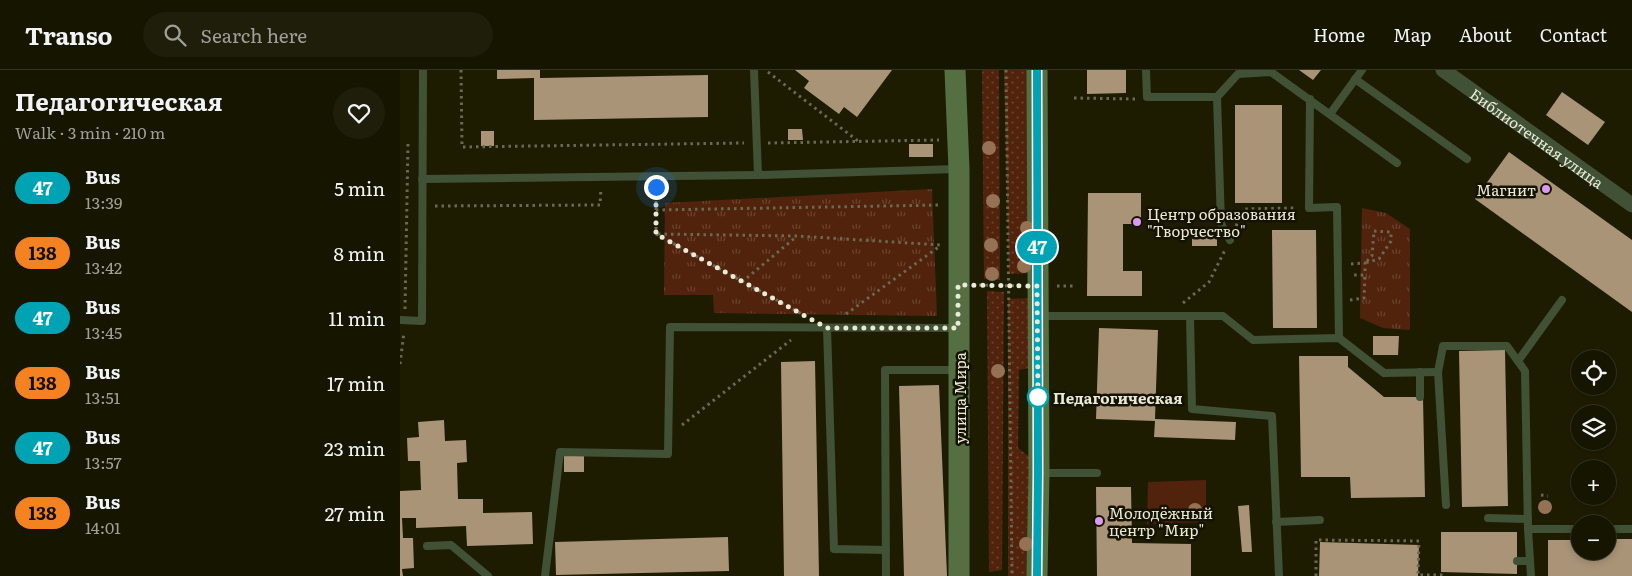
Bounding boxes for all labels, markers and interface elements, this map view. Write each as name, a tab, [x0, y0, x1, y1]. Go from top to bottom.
search box	[143, 12, 493, 57]
text: Transo	[25, 17, 113, 52]
icon: search	[161, 21, 189, 49]
text: Search here	[201, 21, 307, 49]
text: Home	[1313, 21, 1365, 48]
text: Map	[1393, 21, 1431, 48]
text: About	[1459, 21, 1512, 48]
text: Contact	[1540, 21, 1607, 48]
street label: Библиотечная улица	[1466, 82, 1610, 194]
text: Педагогическая	[15, 83, 222, 118]
button: heart	[333, 87, 385, 139]
text: Walk · 3 min · 210 m	[15, 120, 165, 144]
text: Bus	[85, 162, 120, 190]
text: 47	[33, 174, 52, 201]
text: 5 min	[334, 174, 385, 202]
your location	[644, 175, 669, 200]
place label: Магнит	[1476, 178, 1536, 201]
marker: Магнит	[1540, 183, 1552, 195]
text: 13:39	[85, 190, 122, 214]
place label: Центр образования "Творчество"	[1147, 202, 1296, 242]
marker: Центр образования "Творчество"	[1131, 216, 1143, 228]
text: Bus	[85, 227, 120, 255]
line badge: 47	[1014, 231, 1060, 263]
text: 47	[1027, 233, 1047, 260]
text: 138	[28, 239, 57, 266]
text: 8 min	[333, 239, 385, 267]
text: 13:42	[85, 255, 122, 279]
text: Bus	[85, 292, 120, 320]
text: 47	[33, 304, 52, 331]
text: 11 min	[328, 304, 385, 332]
text: 13:45	[85, 320, 122, 344]
map controls	[1571, 350, 1616, 560]
button: locate	[1571, 350, 1616, 395]
street label: улица Мира	[948, 351, 971, 444]
text: Bus	[85, 357, 120, 385]
text: 138	[28, 369, 57, 396]
text: 17 min	[327, 369, 385, 397]
text: 13:51	[85, 385, 120, 409]
marker: Педагогическая	[1027, 386, 1049, 408]
place label: Педагогическая	[1053, 386, 1183, 409]
button: layers	[1571, 405, 1616, 450]
text: Bus	[85, 422, 120, 450]
text: 47	[33, 434, 52, 461]
text: 23 min	[324, 434, 385, 462]
text: 13:57	[85, 450, 122, 474]
button: +	[1571, 460, 1616, 505]
text: Bus	[85, 487, 120, 515]
text: 138	[28, 499, 57, 526]
text: 27 min	[325, 499, 385, 527]
place label: Молодёжный центр "Мир"	[1109, 501, 1213, 541]
text: 14:01	[85, 515, 121, 539]
marker: Молодёжный центр "Мир"	[1093, 515, 1105, 527]
button: −	[1571, 515, 1616, 560]

